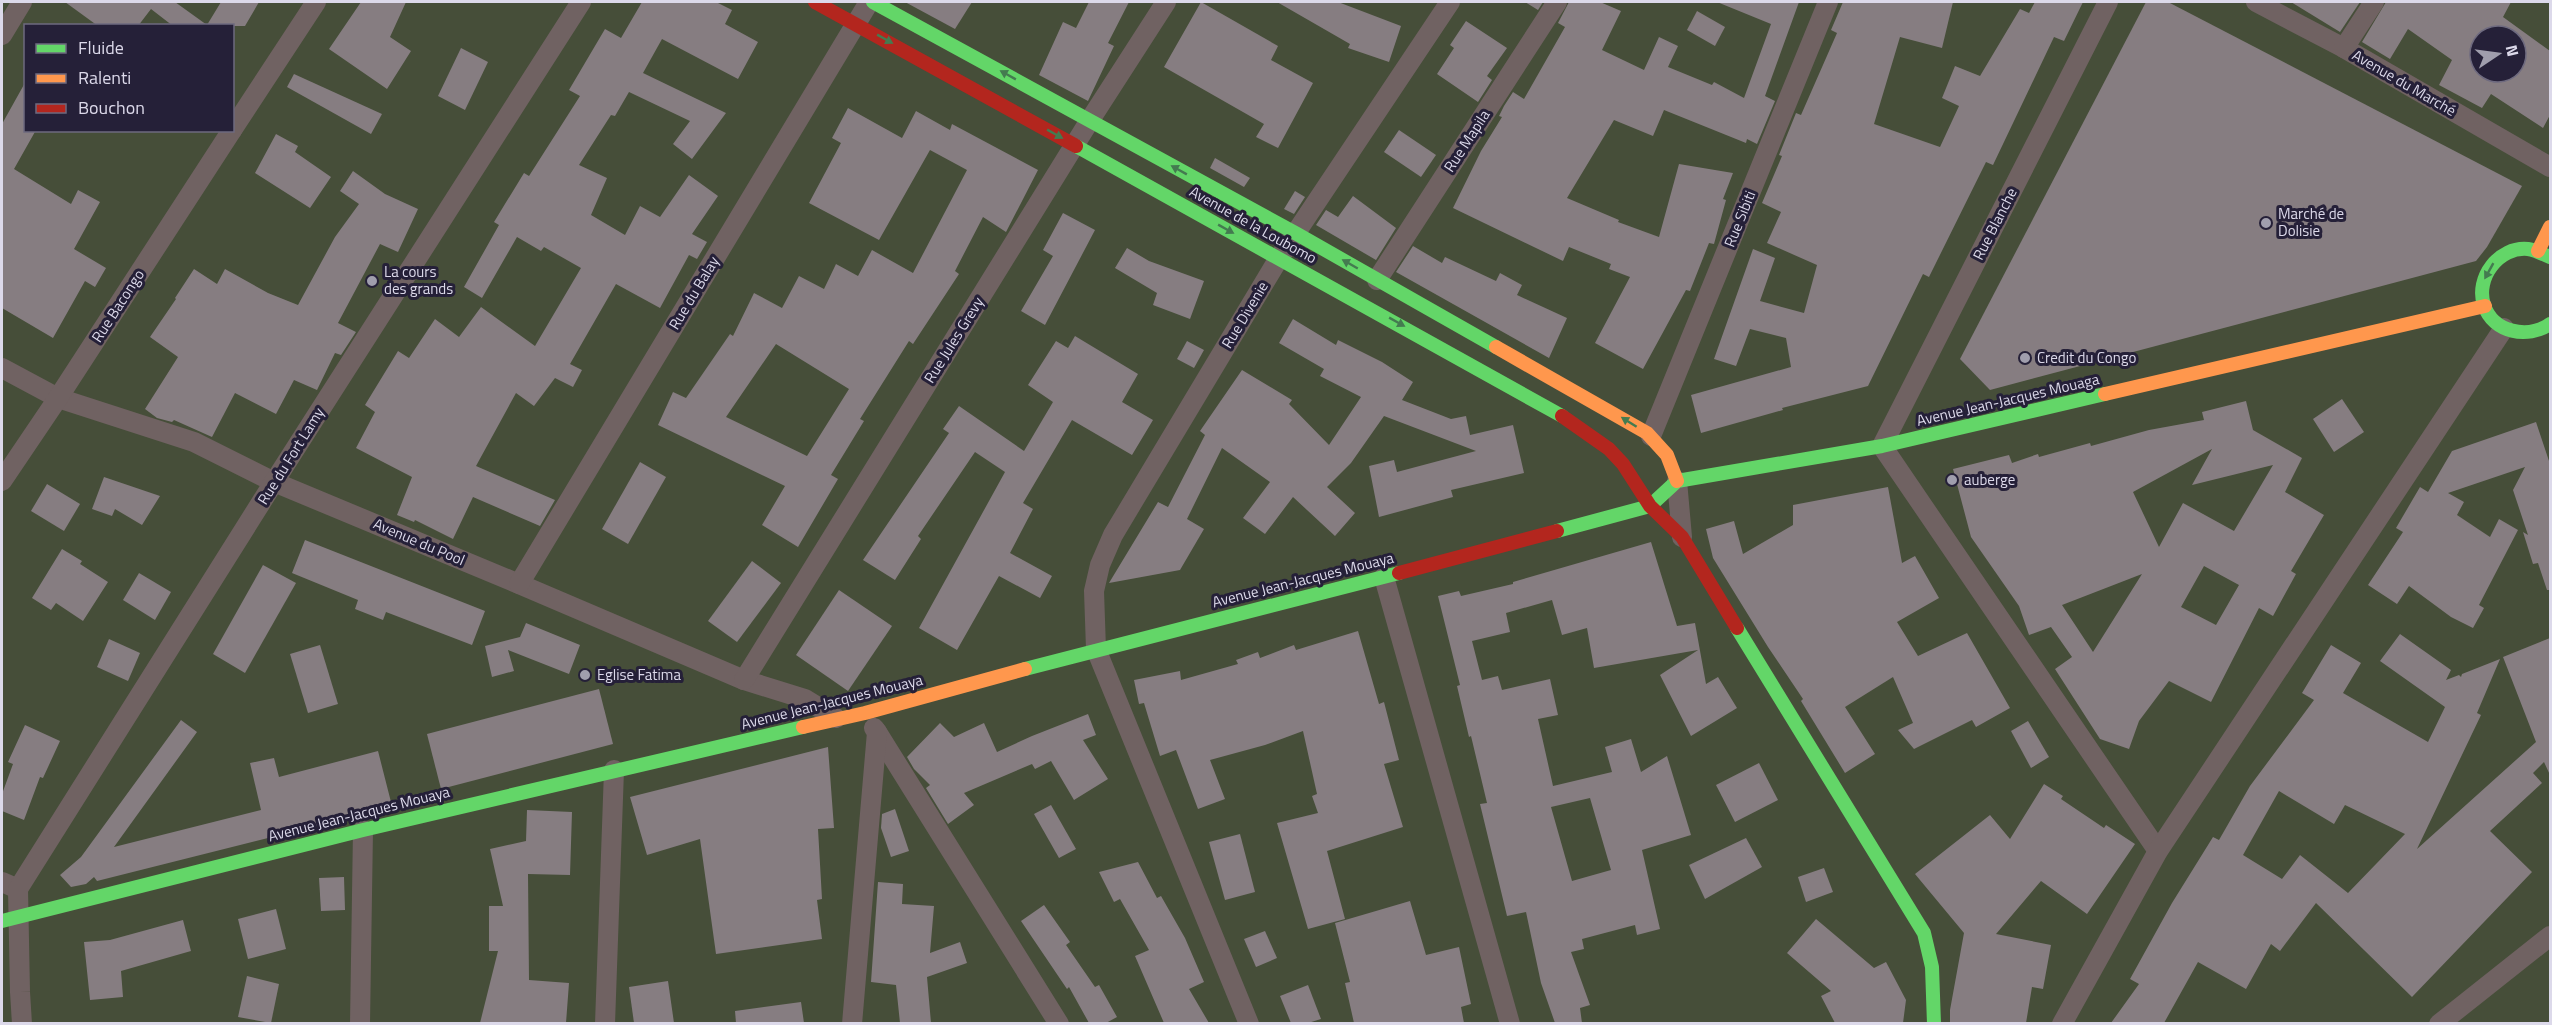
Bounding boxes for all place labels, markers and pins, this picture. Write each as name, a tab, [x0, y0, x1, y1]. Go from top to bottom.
place label: Marché de Dolisie	[2278, 202, 2344, 242]
marker: Marché de Dolisie	[2259, 216, 2273, 230]
place label: La cours des grands	[384, 260, 453, 300]
marker: La cours des grands	[365, 274, 379, 288]
place label: Credit du Congo	[2037, 346, 2136, 369]
marker: Credit du Congo	[2018, 351, 2032, 365]
place label: auberge	[1964, 468, 2015, 491]
marker: auberge	[1945, 473, 1959, 487]
place label: Eglise Fatima	[597, 663, 681, 686]
marker: Eglise Fatima	[578, 668, 592, 682]

